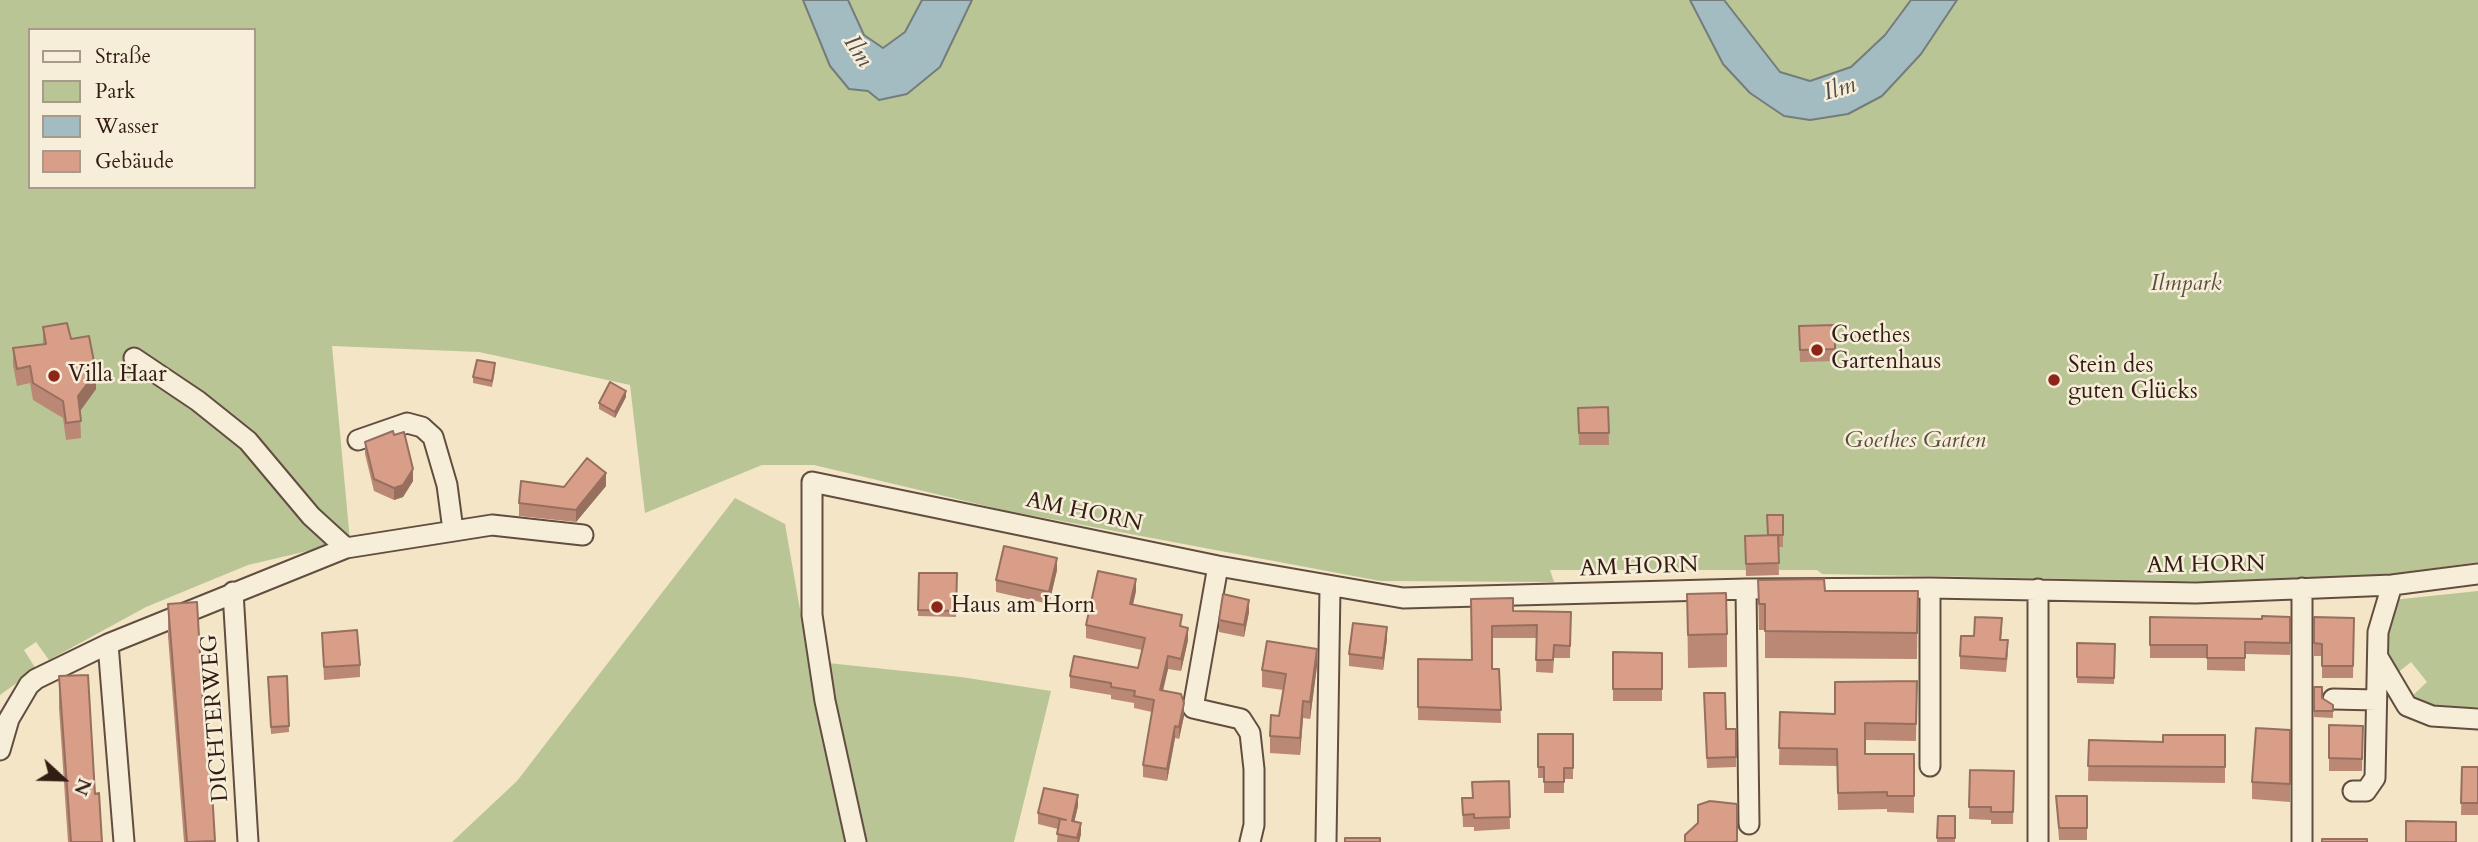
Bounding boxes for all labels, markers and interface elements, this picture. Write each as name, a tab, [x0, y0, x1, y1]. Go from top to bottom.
legend	[28, 28, 256, 189]
water label: Ilm	[836, 31, 878, 73]
text: Straße	[95, 42, 151, 71]
water label: Ilm	[1820, 72, 1860, 108]
text: Park	[95, 77, 135, 106]
text: Wasser	[95, 112, 159, 141]
text: Gebäude	[95, 147, 174, 176]
park label: Ilmpark	[2150, 271, 2222, 299]
place label: Goethes Gartenhaus	[1831, 323, 1941, 377]
marker: Goethes Gartenhaus	[1809, 342, 1825, 358]
place label: Stein des guten Glücks	[2068, 353, 2198, 407]
place label: Villa Haar	[68, 362, 167, 390]
marker: Villa Haar	[46, 368, 62, 384]
marker: Stein des guten Glücks	[2046, 372, 2062, 388]
park label: Goethes Garten	[1844, 428, 1986, 456]
street label: AM HORN	[1023, 487, 1145, 539]
street label: AM HORN	[2146, 551, 2266, 581]
street label: AM HORN	[1579, 552, 1699, 584]
place label: Haus am Horn	[951, 593, 1095, 621]
marker: Haus am Horn	[929, 599, 945, 615]
street label: DICHTERWEG	[196, 633, 236, 803]
north arrow	[28, 744, 98, 814]
text: N	[67, 774, 98, 799]

